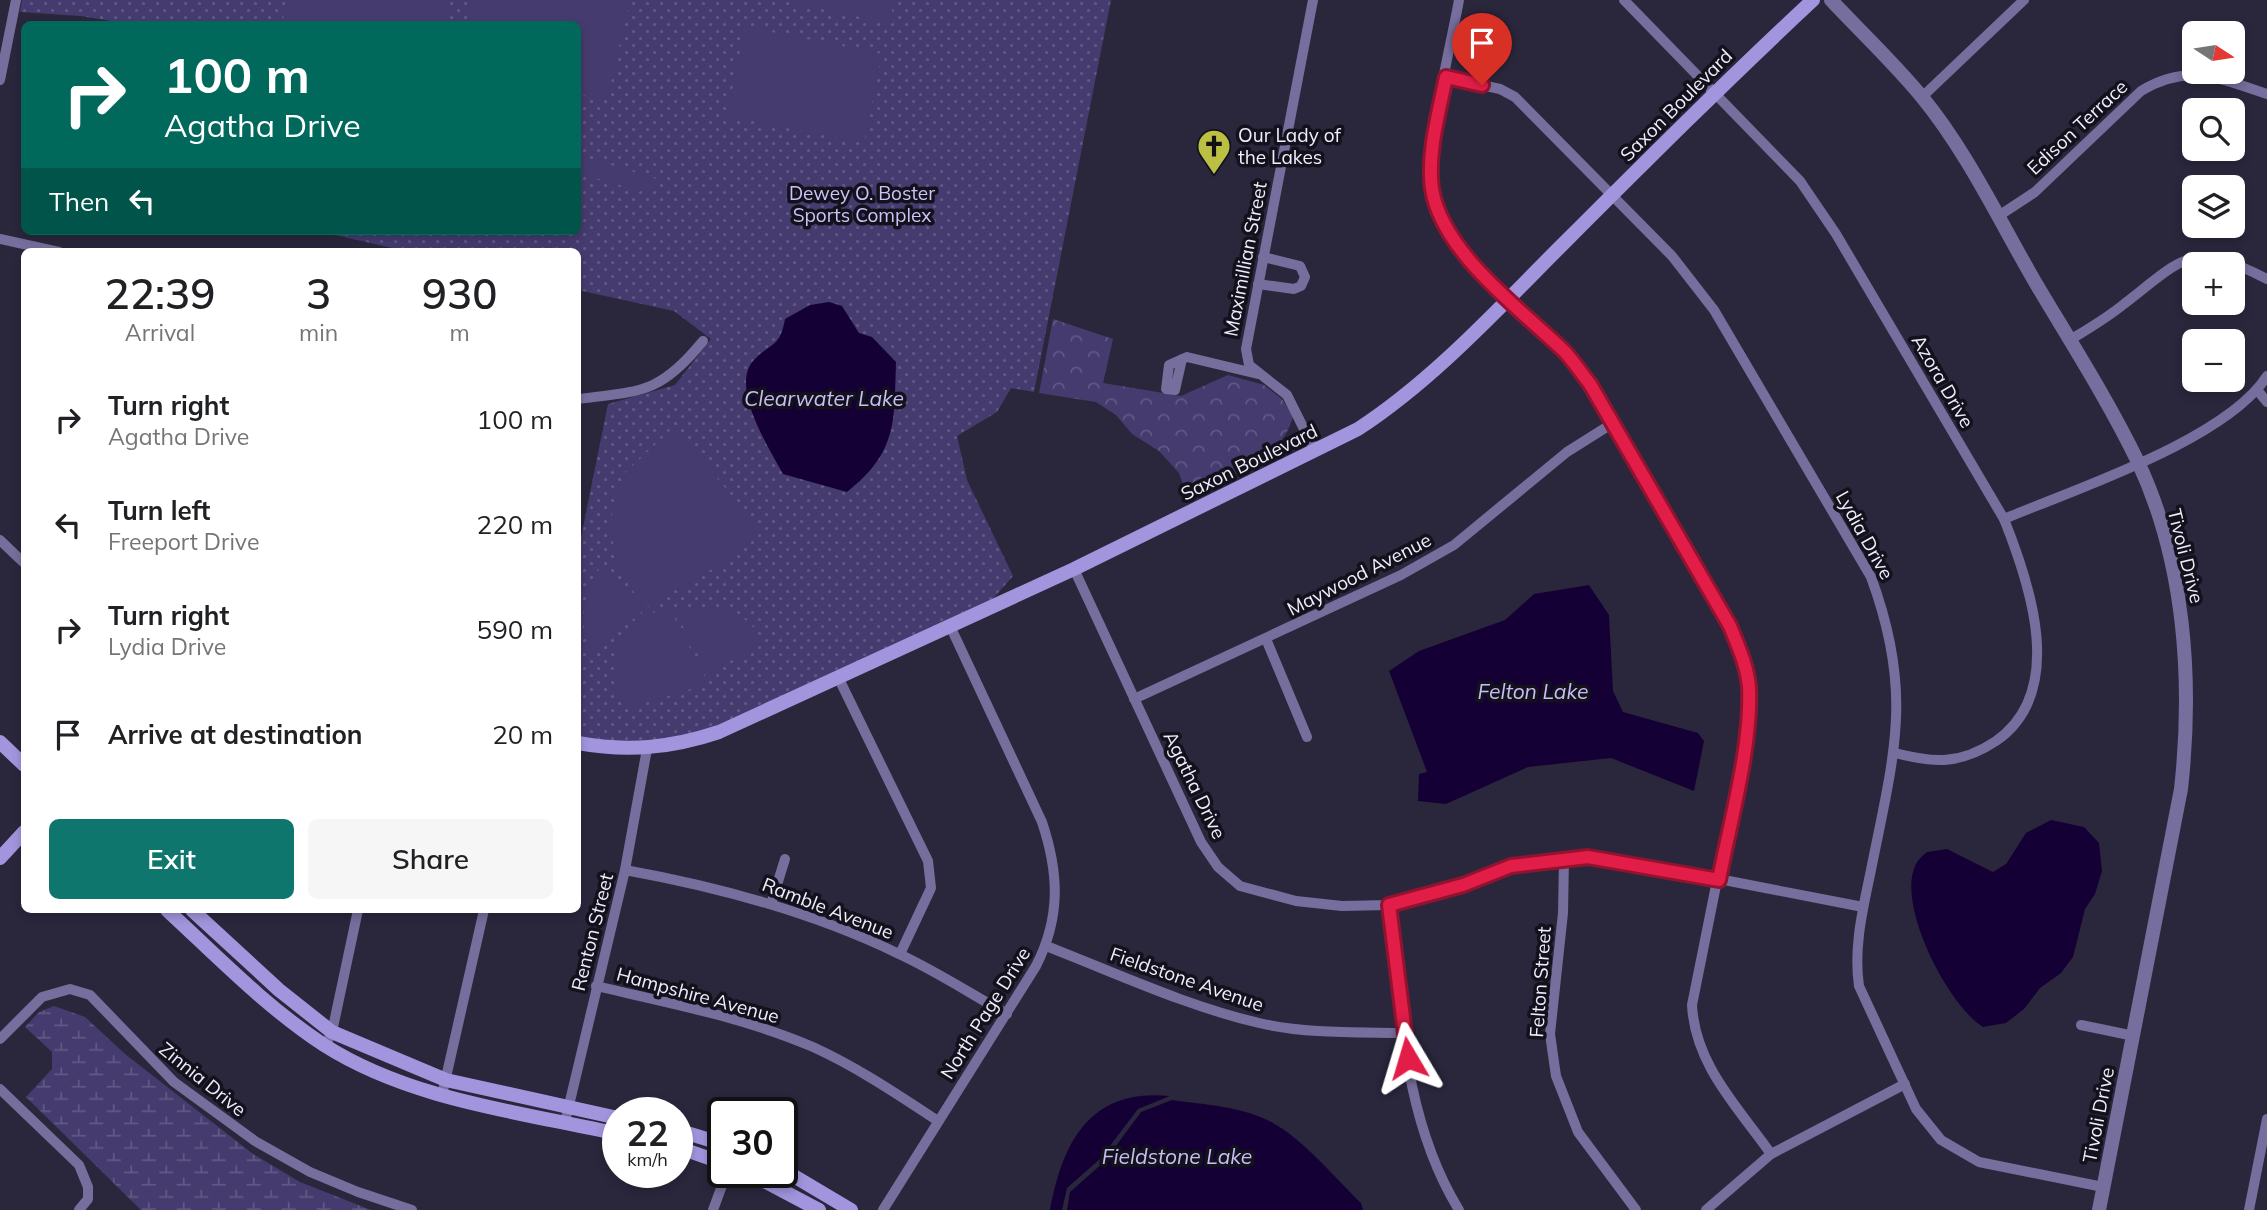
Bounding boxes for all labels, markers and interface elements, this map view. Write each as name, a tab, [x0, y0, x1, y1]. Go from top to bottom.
pin	[1452, 13, 1512, 85]
north arrow	[2182, 21, 2245, 84]
map controls	[2182, 21, 2245, 392]
icon: arrive	[1463, 24, 1501, 62]
text: 100 m	[164, 44, 310, 105]
street label: Saxon Boulevard	[1615, 44, 1737, 166]
icon: right	[49, 49, 140, 140]
street label: Edison Terrace	[2022, 74, 2132, 180]
button: search	[2182, 98, 2245, 161]
text: Agatha Drive	[164, 105, 361, 145]
place label: Our Lady of the Lakes	[1238, 123, 1341, 169]
church icon: Our Lady of the Lakes	[1195, 127, 1233, 176]
button: layers	[2182, 175, 2245, 238]
street label: Maximillian Street	[1218, 179, 1272, 338]
park label: Dewey O. Boster Sports Complex	[789, 181, 935, 227]
icon: left	[123, 182, 161, 220]
text: Then	[49, 185, 109, 218]
button: +	[2182, 252, 2245, 315]
text: 22:39	[105, 267, 215, 320]
text: 3	[306, 267, 331, 320]
text: 930	[422, 267, 497, 320]
text: Arrival	[125, 318, 195, 347]
text: min	[299, 318, 338, 347]
text: m	[449, 318, 470, 347]
button: −	[2182, 329, 2245, 392]
street label: Azora Drive	[1907, 330, 1979, 432]
water label: Clearwater Lake	[744, 385, 904, 411]
text: Turn right	[108, 389, 229, 422]
icon: right	[49, 401, 87, 439]
text: 100 m	[477, 403, 553, 436]
street label: Saxon Boulevard	[1177, 419, 1321, 505]
text: Agatha Drive	[108, 422, 249, 451]
street label: Lydia Drive	[1831, 486, 1899, 584]
text: Turn left	[108, 494, 210, 527]
icon: left	[49, 506, 87, 544]
street label: Tivoli Drive	[2163, 506, 2209, 606]
text: 220 m	[477, 508, 553, 541]
text: Freeport Drive	[108, 527, 259, 556]
street label: Maywood Avenue	[1283, 527, 1435, 621]
text: Turn right	[108, 599, 229, 632]
icon: right	[49, 611, 87, 649]
text: 590 m	[477, 613, 553, 646]
text: Lydia Drive	[108, 632, 226, 661]
water label: Felton Lake	[1478, 678, 1588, 704]
icon: arrive	[49, 716, 87, 754]
text: Arrive at destination	[108, 718, 363, 751]
text: 20 m	[492, 718, 553, 751]
street label: Agatha Drive	[1159, 727, 1231, 843]
button: Exit	[49, 819, 294, 899]
button: Share	[308, 819, 553, 899]
street label: Renton Street	[566, 870, 618, 993]
street label: Ramble Avenue	[759, 872, 897, 944]
street label: Felton Street	[1524, 925, 1556, 1038]
street label: Fieldstone Avenue	[1107, 941, 1267, 1017]
street label: North Page Drive	[935, 943, 1035, 1083]
street label: Hampshire Avenue	[614, 962, 782, 1028]
position arrow	[1371, 1021, 1445, 1095]
street label: Zinnia Drive	[155, 1037, 251, 1121]
street label: Tivoli Drive	[2077, 1065, 2119, 1165]
speed limit sign: 30	[707, 1097, 798, 1188]
text: 22	[626, 1111, 669, 1155]
water label: Fieldstone Lake	[1102, 1143, 1252, 1169]
text: km/h	[627, 1148, 668, 1171]

